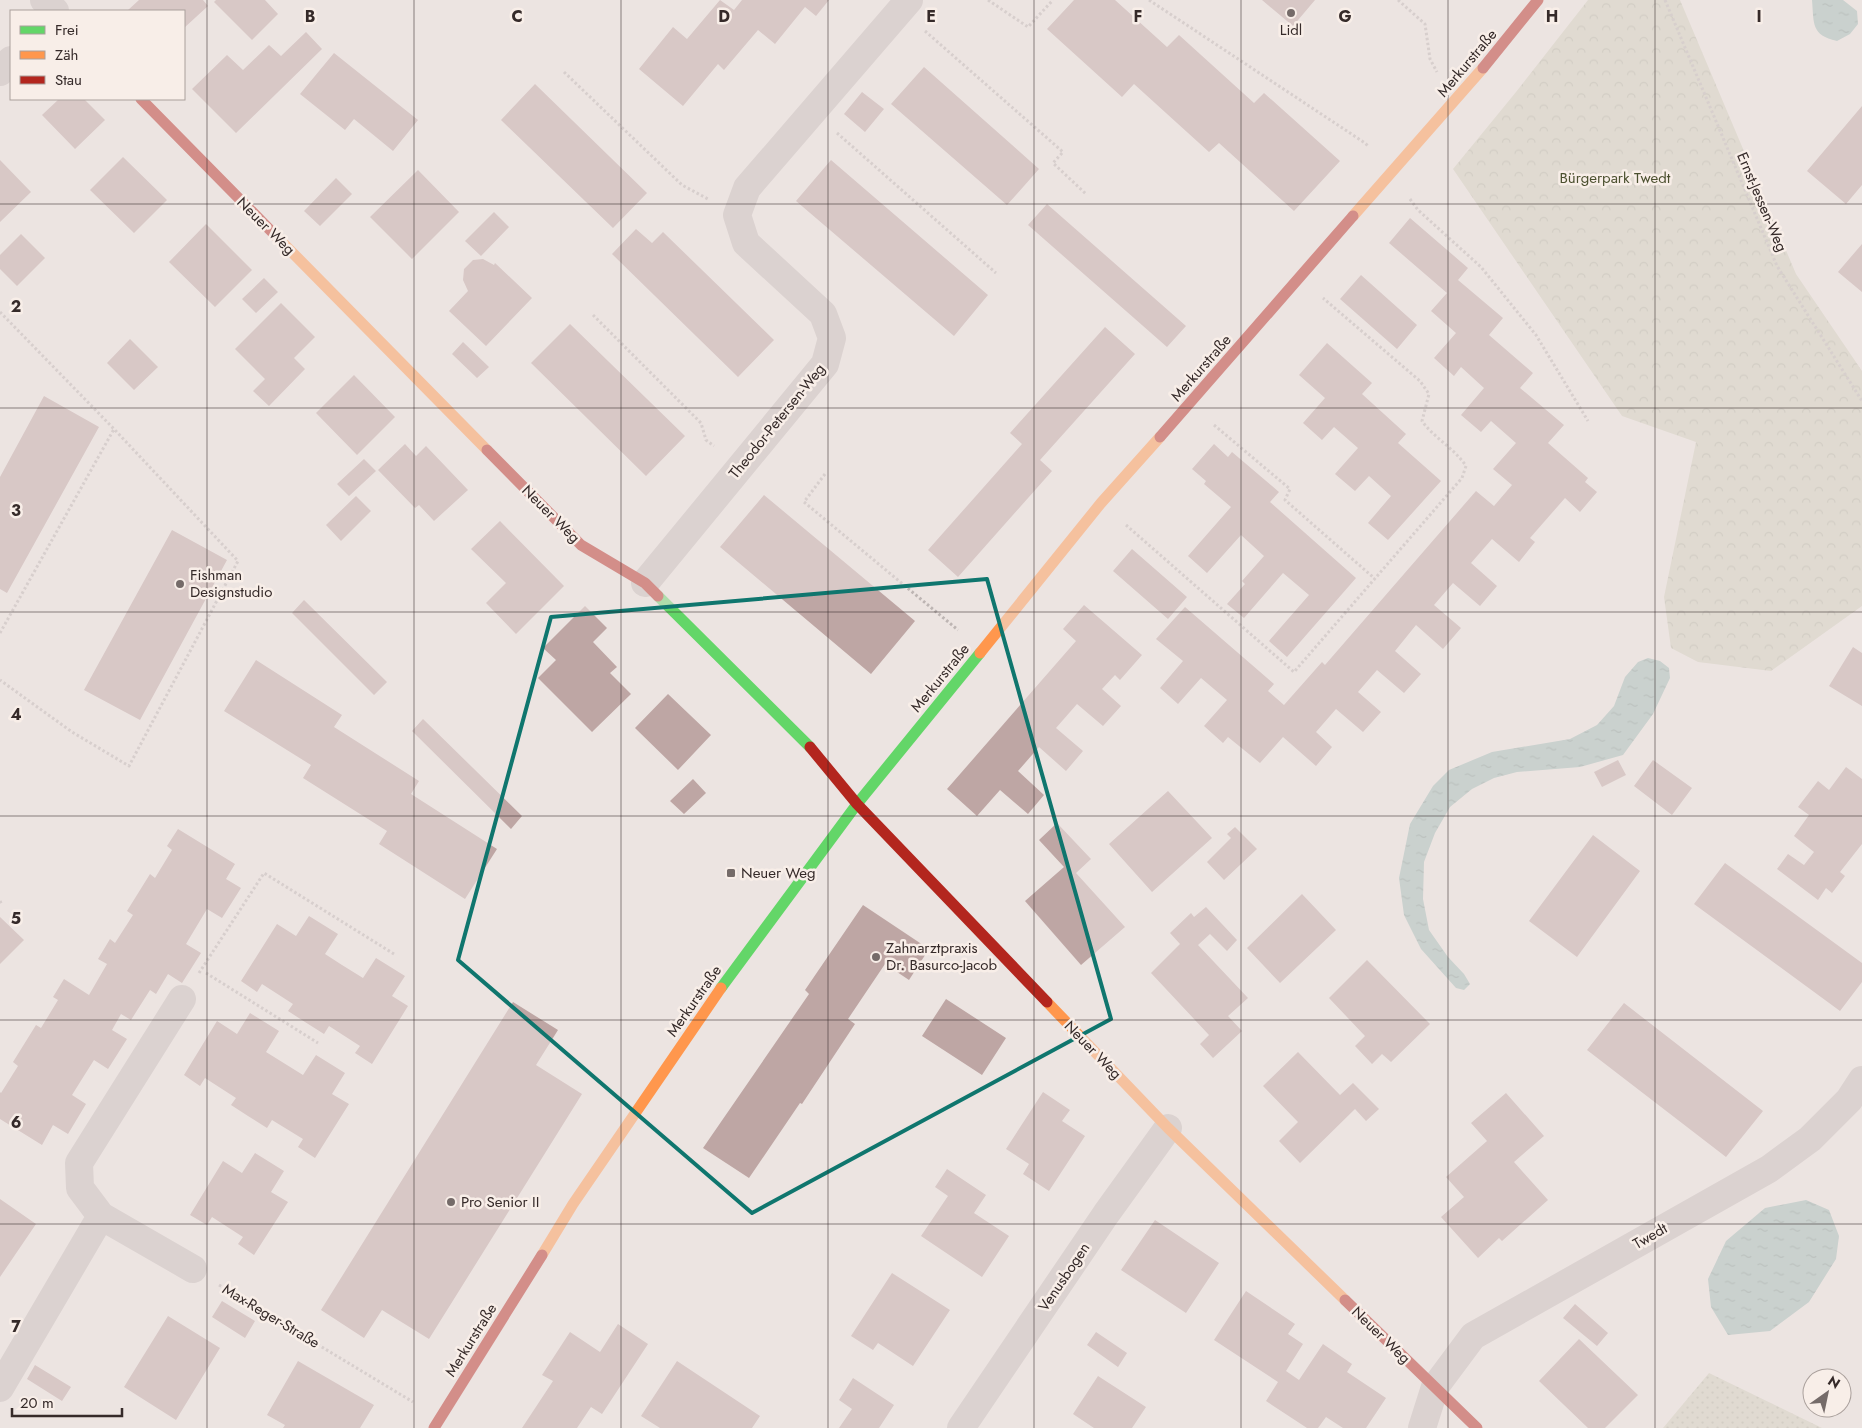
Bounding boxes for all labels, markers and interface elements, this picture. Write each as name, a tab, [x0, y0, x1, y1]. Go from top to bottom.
text: B	[305, 5, 315, 28]
text: C	[511, 5, 523, 28]
text: D	[718, 5, 730, 28]
text: E	[926, 5, 936, 28]
text: F	[1134, 5, 1142, 28]
text: G	[1338, 5, 1352, 28]
text: H	[1546, 5, 1558, 28]
text: I	[1756, 5, 1762, 28]
marker: Lidl	[1285, 7, 1297, 19]
legend	[10, 10, 185, 100]
text: Frei	[55, 19, 79, 41]
place label: Lidl	[1280, 19, 1302, 41]
street label: Merkurstraße	[1432, 24, 1502, 102]
text: Zäh	[55, 44, 78, 66]
text: Stau	[55, 69, 82, 91]
street label: Ernst-Jessen-Weg	[1731, 149, 1793, 255]
park label: Bürgerpark Twedt	[1560, 167, 1671, 189]
street label: Neuer Weg	[232, 192, 300, 260]
text: 2	[11, 295, 21, 318]
street label: Merkurstraße	[1166, 329, 1237, 406]
street label: Theodor-Petersen-Weg	[724, 359, 830, 483]
street label: Neuer Weg	[517, 480, 585, 548]
text: 3	[11, 499, 21, 522]
place label: Fishman Designstudio	[190, 564, 272, 603]
marker: Fishman Designstudio	[174, 578, 186, 590]
street label: Merkurstraße	[905, 639, 975, 717]
text: 4	[10, 703, 22, 726]
place label: Neuer Weg	[741, 862, 816, 884]
marker: Neuer Weg	[725, 867, 737, 879]
text: 5	[11, 907, 21, 930]
place label: Zahnarztpraxis Dr. Basurco-Jacob	[886, 937, 998, 976]
marker: Zahnarztpraxis Dr. Basurco-Jacob	[870, 951, 882, 963]
street label: Merkurstraße	[661, 961, 727, 1041]
street label: Neuer Weg	[1059, 1016, 1127, 1084]
text: 6	[11, 1111, 21, 1134]
place label: Pro Senior II	[461, 1191, 539, 1213]
marker: Pro Senior II	[445, 1196, 457, 1208]
street label: Twedt	[1629, 1217, 1672, 1255]
street label: Venusbogen	[1033, 1238, 1095, 1316]
street label: Max-Reger-Straße	[218, 1278, 324, 1354]
street label: Merkurstraße	[440, 1299, 502, 1381]
street label: Neuer Weg	[1347, 1301, 1415, 1369]
text: 7	[11, 1315, 21, 1338]
north arrow	[1802, 1368, 1852, 1418]
text: N	[1824, 1371, 1844, 1394]
scale bar	[12, 1386, 122, 1418]
text: 20 m	[20, 1392, 54, 1414]

